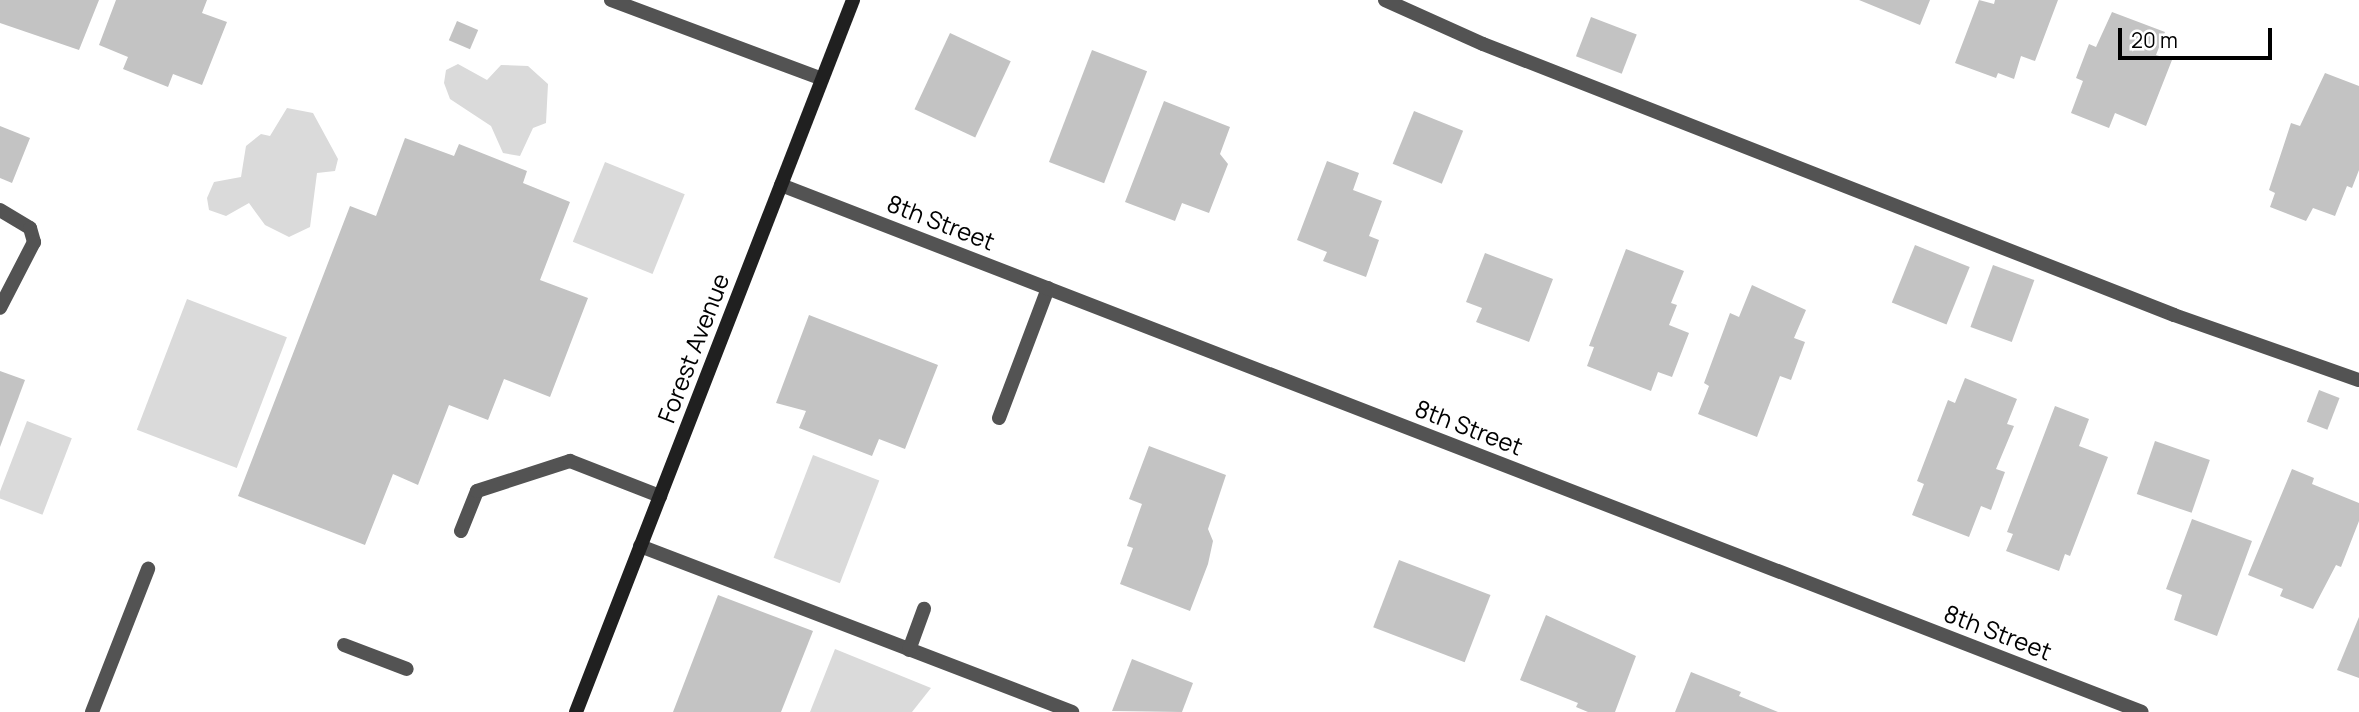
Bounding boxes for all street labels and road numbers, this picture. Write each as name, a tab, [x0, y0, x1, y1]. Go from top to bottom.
street label: 8th Street	[883, 188, 999, 256]
street label: Forest Avenue	[651, 269, 735, 427]
street label: 8th Street	[1411, 393, 1527, 461]
street label: 8th Street	[1940, 598, 2056, 666]

